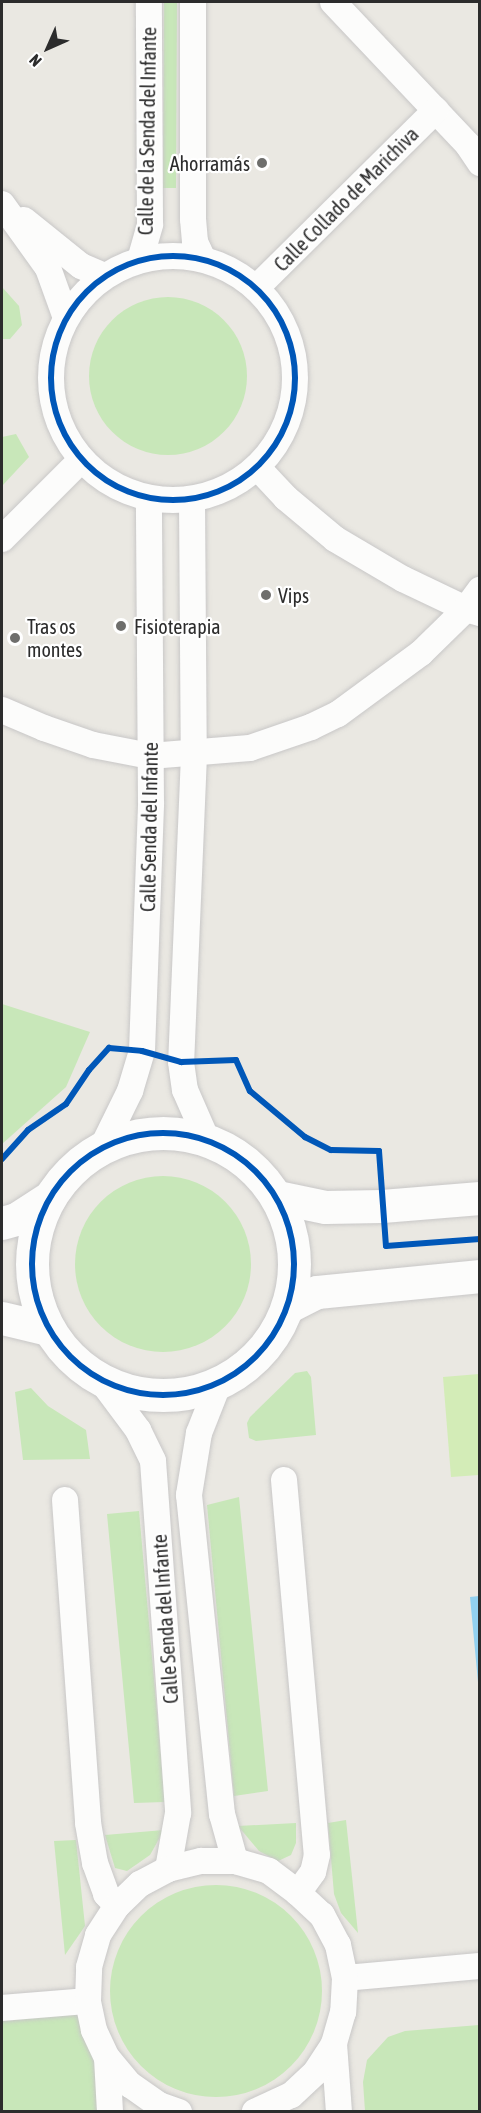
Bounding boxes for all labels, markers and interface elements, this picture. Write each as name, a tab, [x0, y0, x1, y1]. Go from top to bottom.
north arrow	[18, 18, 78, 78]
street label: Calle de la Senda del Infante	[133, 27, 161, 235]
text: N	[26, 51, 45, 70]
street label: Calle Collado de Marichiva	[269, 122, 423, 276]
place label: Ahorramás	[170, 151, 250, 175]
marker: Ahorramás	[255, 156, 269, 170]
place label: Vips	[278, 583, 309, 607]
marker: Vips	[259, 588, 273, 602]
place label: Tras os montes	[27, 614, 82, 661]
place label: Fisioterapia	[134, 614, 221, 638]
marker: Fisioterapia	[112, 617, 130, 635]
marker: Tras os montes	[8, 631, 22, 645]
street label: Calle Senda del Infante	[136, 742, 162, 912]
street label: Calle Senda del Infante	[147, 1533, 183, 1705]

